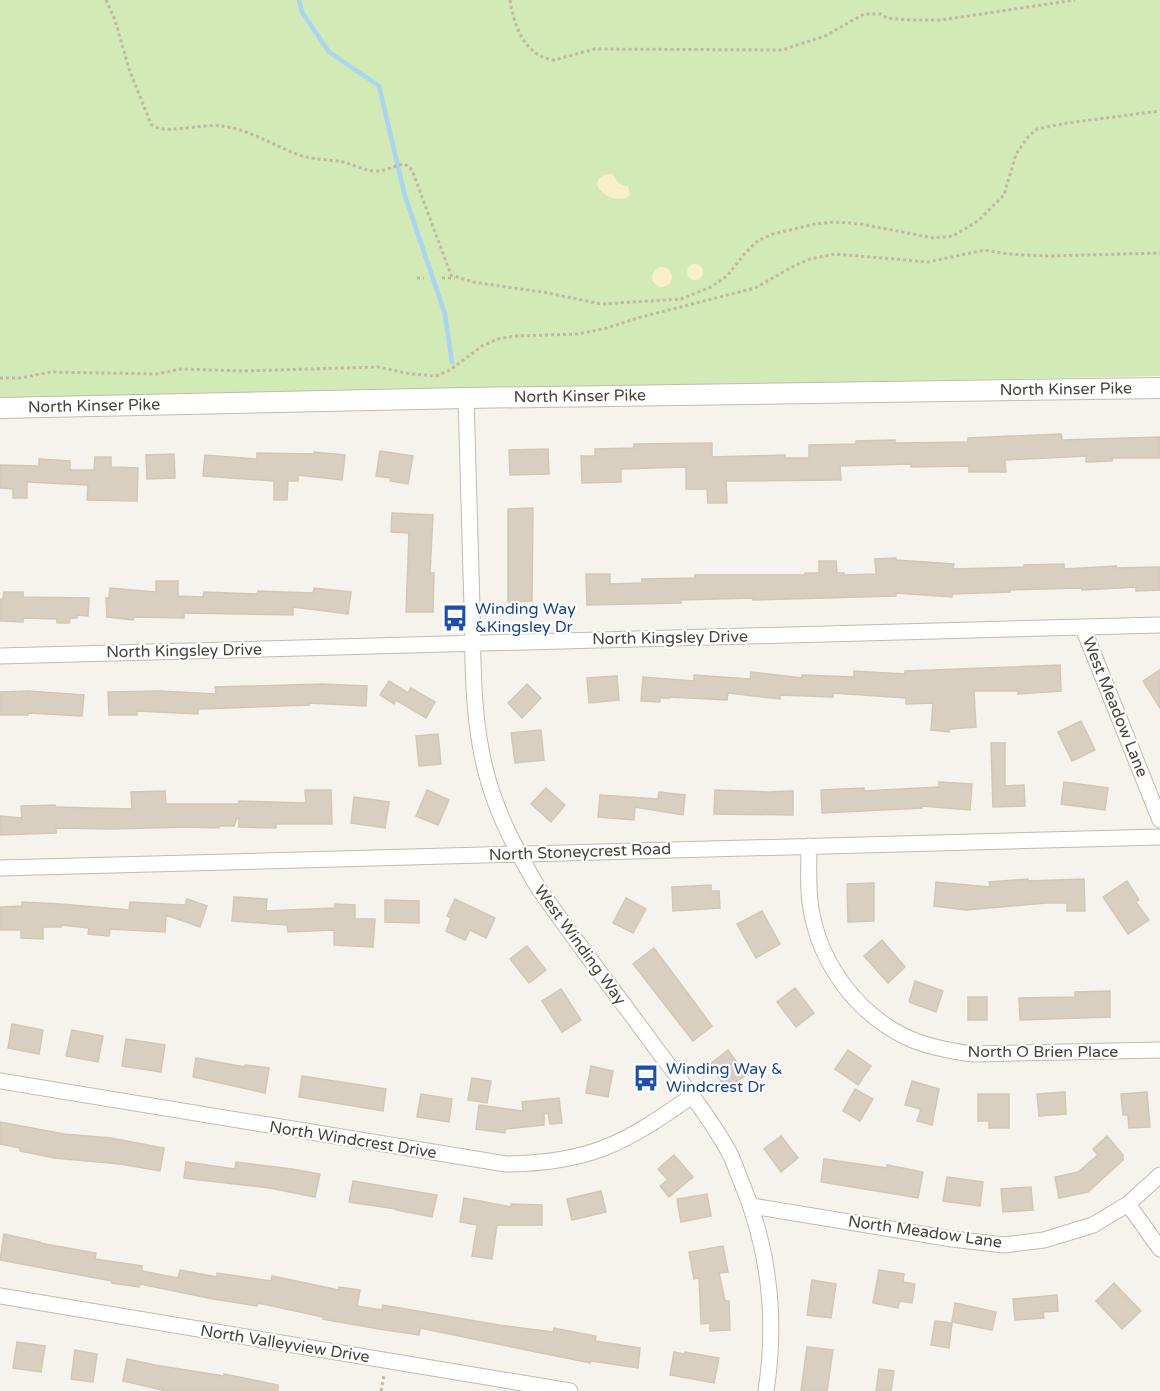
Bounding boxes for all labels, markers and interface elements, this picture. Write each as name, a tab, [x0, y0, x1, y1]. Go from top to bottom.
street label: North Kinser Pike	[1000, 378, 1132, 400]
street label: North Kinser Pike	[514, 385, 646, 407]
street label: North Kinser Pike	[28, 395, 160, 417]
place label: Winding Way &Kingsley Dr	[475, 599, 576, 637]
bus stop icon: Winding Way &Kingsley Dr	[440, 603, 470, 633]
street label: North Kingsley Drive	[592, 627, 748, 649]
street label: West Meadow Lane	[1078, 634, 1152, 780]
street label: North Kingsley Drive	[106, 640, 262, 662]
street label: North Stoneycrest Road	[488, 839, 672, 865]
street label: West Winding Way	[530, 881, 630, 1009]
street label: North O Brien Place	[968, 1042, 1118, 1062]
place label: Winding Way & Windcrest Dr	[666, 1059, 783, 1097]
bus stop icon: Winding Way & Windcrest Dr	[631, 1063, 661, 1093]
street label: North Windcrest Drive	[268, 1117, 438, 1163]
street label: North Meadow Lane	[847, 1211, 1003, 1253]
street label: North Valleyview Drive	[199, 1321, 371, 1367]

